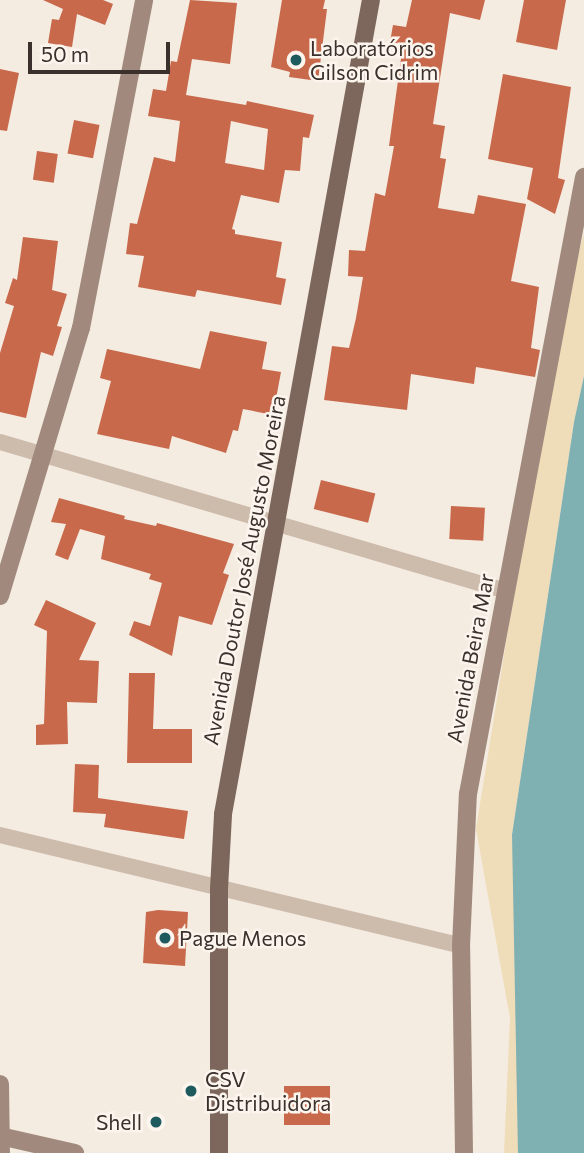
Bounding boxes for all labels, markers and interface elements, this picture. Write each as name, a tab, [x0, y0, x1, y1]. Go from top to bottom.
scale bar	[32, 28, 173, 72]
place label: Laboratórios Gilson Cidrim	[310, 35, 438, 85]
text: 50 m	[41, 41, 89, 66]
marker: Laboratórios Gilson Cidrim	[288, 52, 304, 68]
street label: Avenida Doutor José Augusto Moreira	[198, 393, 290, 747]
street label: Avenida Beira Mar	[441, 571, 499, 745]
place label: Pague Menos	[179, 925, 306, 951]
marker: Pague Menos	[157, 930, 173, 946]
place label: CSV Distribuidora	[205, 1066, 331, 1116]
marker: CSV Distribuidora	[183, 1083, 199, 1099]
place label: Shell	[96, 1109, 142, 1135]
marker: Shell	[148, 1114, 164, 1130]

